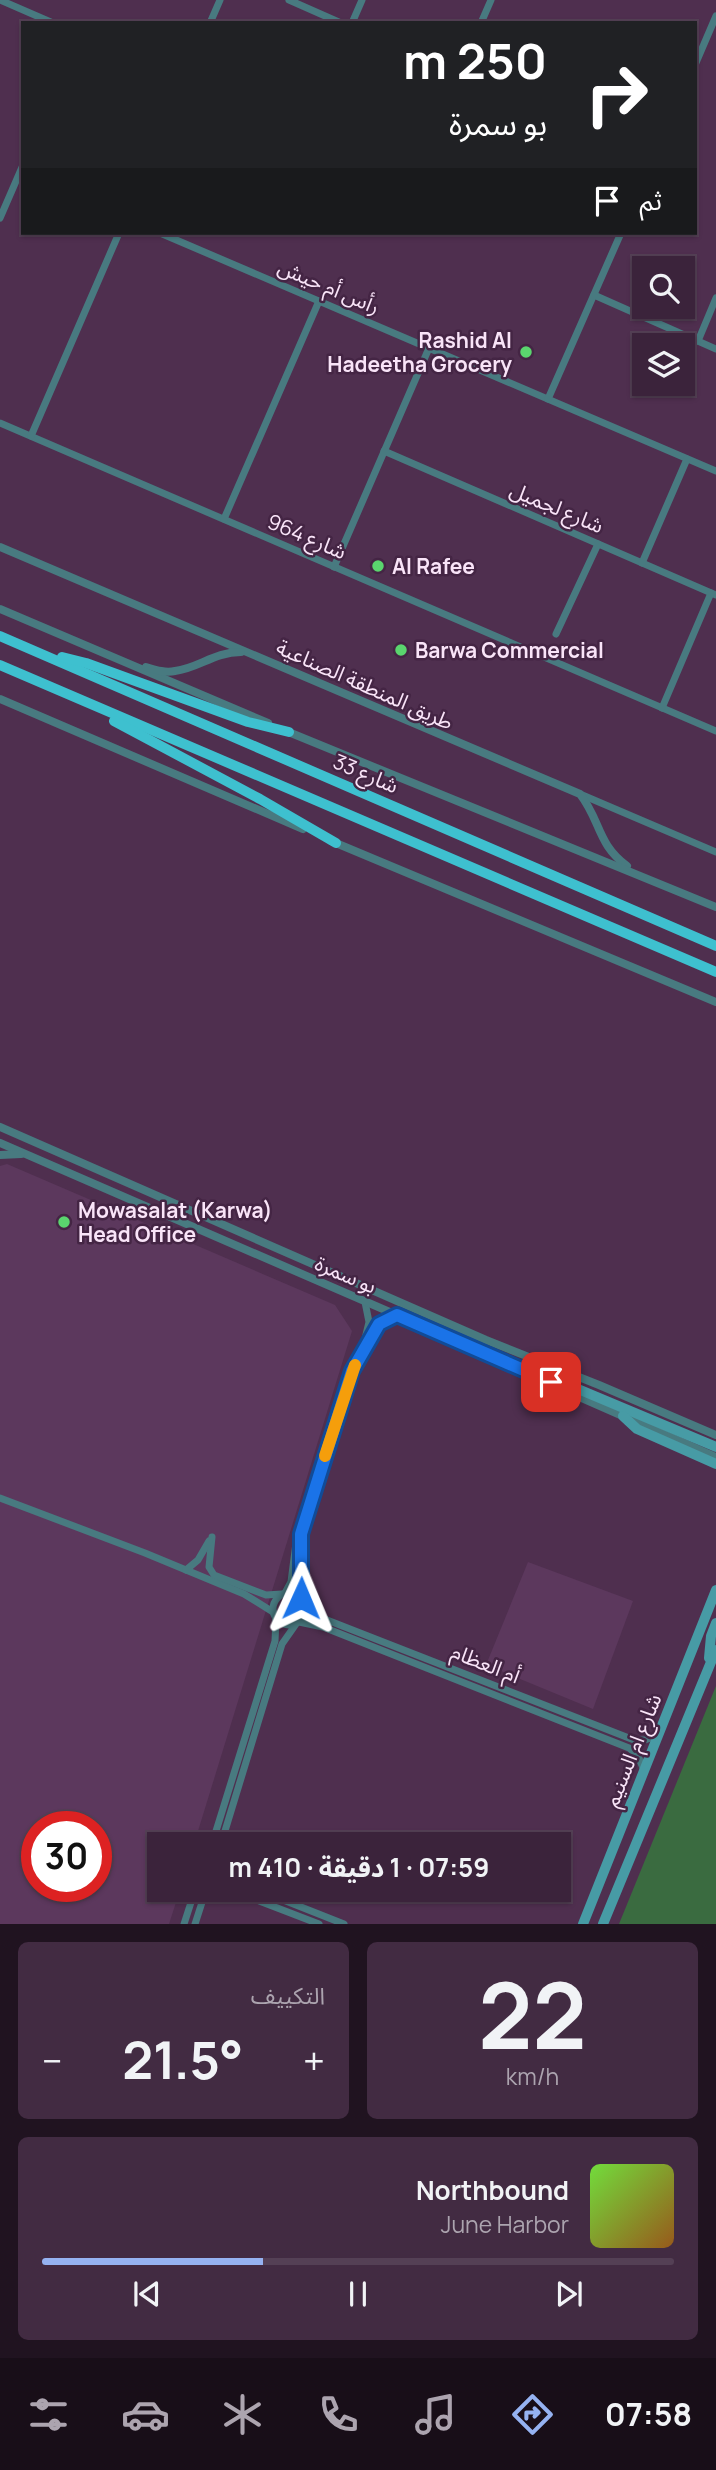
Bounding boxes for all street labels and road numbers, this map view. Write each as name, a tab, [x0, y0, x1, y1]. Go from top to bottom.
street label: رأس أم حيش	[273, 252, 384, 323]
street label: شارع لجميل	[505, 475, 608, 541]
street label: شارع 964	[262, 507, 351, 567]
street label: طريق المنطقة الصناعية	[272, 632, 458, 736]
street label: شارع 33	[328, 747, 403, 801]
street label: بو سمرة	[311, 1249, 381, 1299]
street label: أم العظام	[446, 1637, 525, 1692]
street label: شارع ام السنيم	[597, 1689, 670, 1812]

